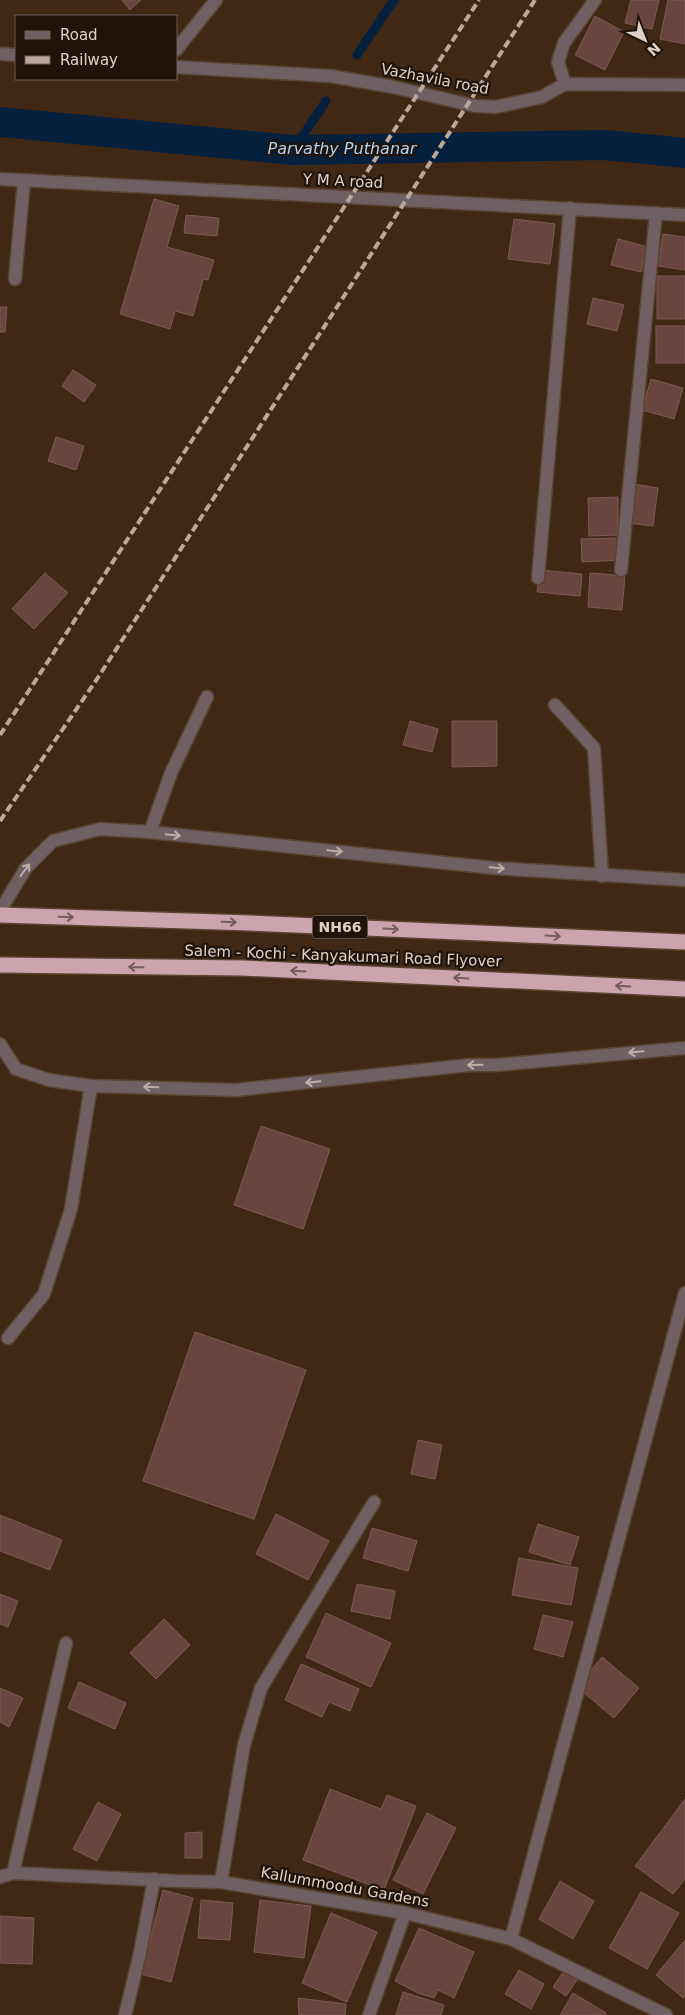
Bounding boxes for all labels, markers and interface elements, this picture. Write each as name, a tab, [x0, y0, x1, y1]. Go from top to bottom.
legend	[15, 15, 178, 80]
north arrow	[620, 15, 670, 65]
text: Road	[60, 26, 98, 44]
text: N	[644, 40, 664, 59]
text: Railway	[60, 51, 118, 69]
street label: Vazhavila road	[379, 60, 491, 98]
water label: Parvathy Puthanar	[268, 139, 418, 158]
street label: Y M A road	[301, 170, 384, 192]
one-way arrow	[165, 830, 181, 839]
one-way arrow	[327, 847, 343, 856]
one-way arrow	[20, 863, 30, 877]
one-way arrow	[488, 863, 504, 873]
one-way arrow	[58, 912, 74, 922]
road number: NH66	[312, 916, 368, 939]
one-way arrow	[220, 917, 236, 927]
one-way arrow	[382, 924, 399, 934]
one-way arrow	[545, 932, 561, 941]
street label: Salem - Kochi - Kanyakumari Road Flyover	[184, 941, 503, 971]
one-way arrow	[128, 962, 144, 972]
one-way arrow	[291, 966, 307, 975]
one-way arrow	[453, 974, 469, 983]
one-way arrow	[615, 981, 631, 990]
one-way arrow	[629, 1047, 645, 1057]
one-way arrow	[467, 1061, 483, 1070]
one-way arrow	[305, 1077, 321, 1087]
one-way arrow	[143, 1083, 159, 1092]
street label: Kallummoodu Gardens	[259, 1863, 431, 1911]

